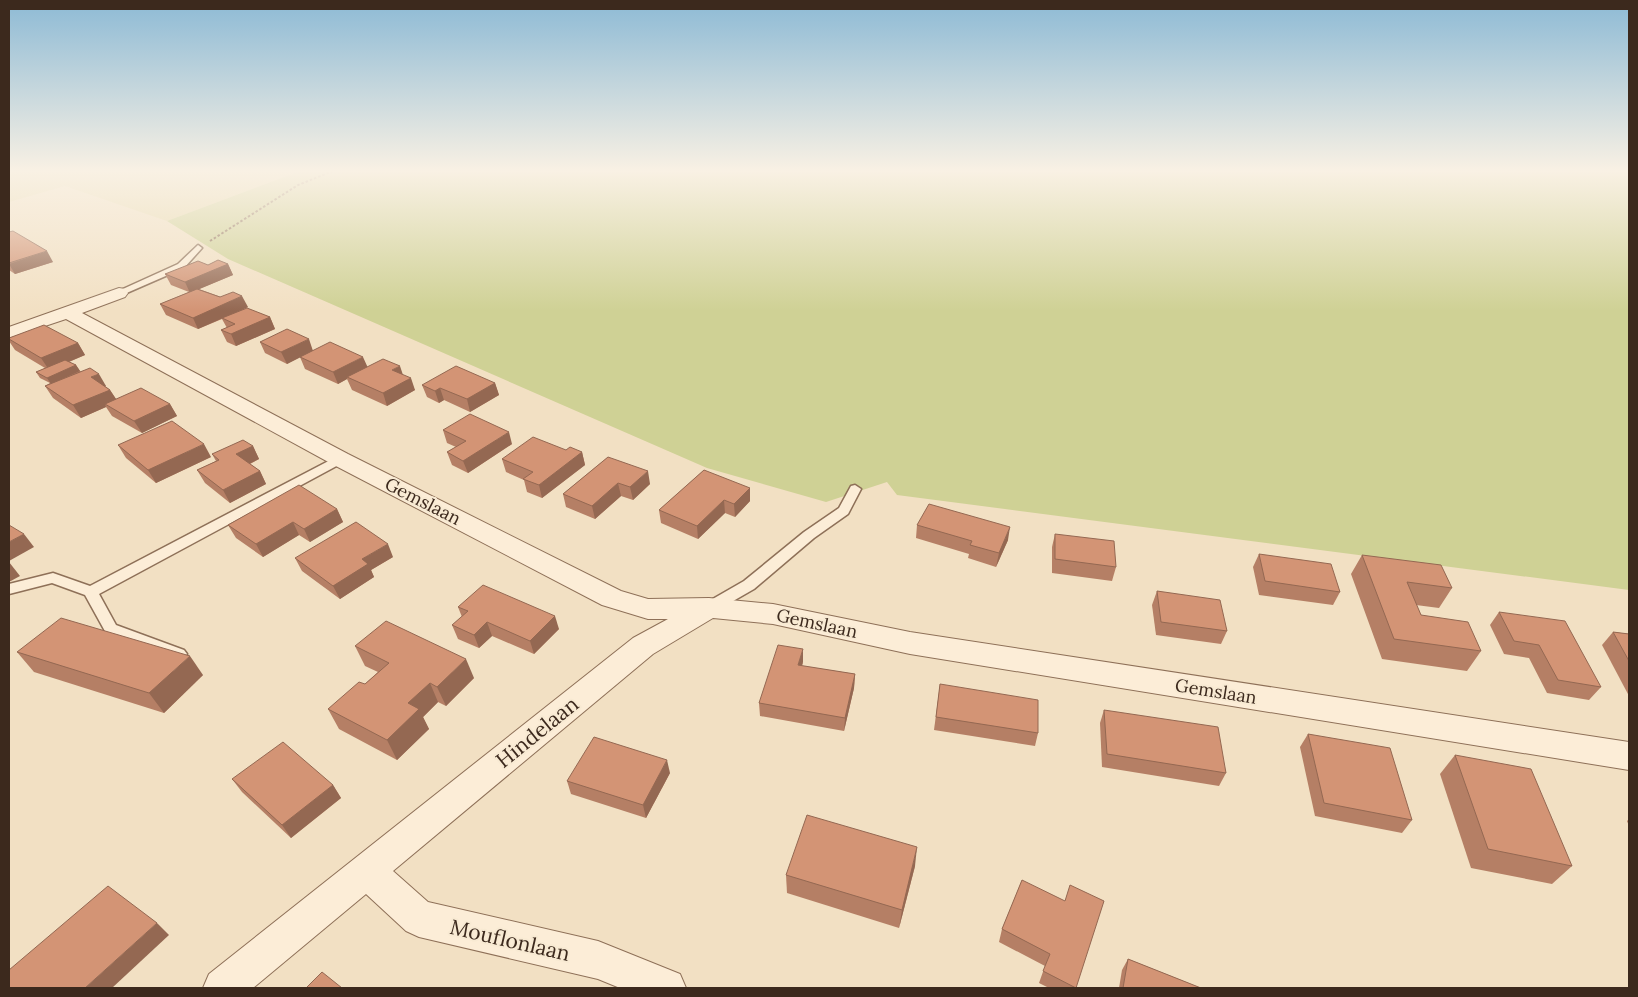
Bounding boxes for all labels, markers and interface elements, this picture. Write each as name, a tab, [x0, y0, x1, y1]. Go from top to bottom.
street label: Gemslaan	[381, 472, 465, 530]
street label: Gemslaan	[774, 603, 860, 643]
street label: Gemslaan	[1174, 673, 1259, 709]
street label: Hindelaan	[490, 690, 584, 774]
street label: Mouflonlaan	[447, 913, 573, 967]

